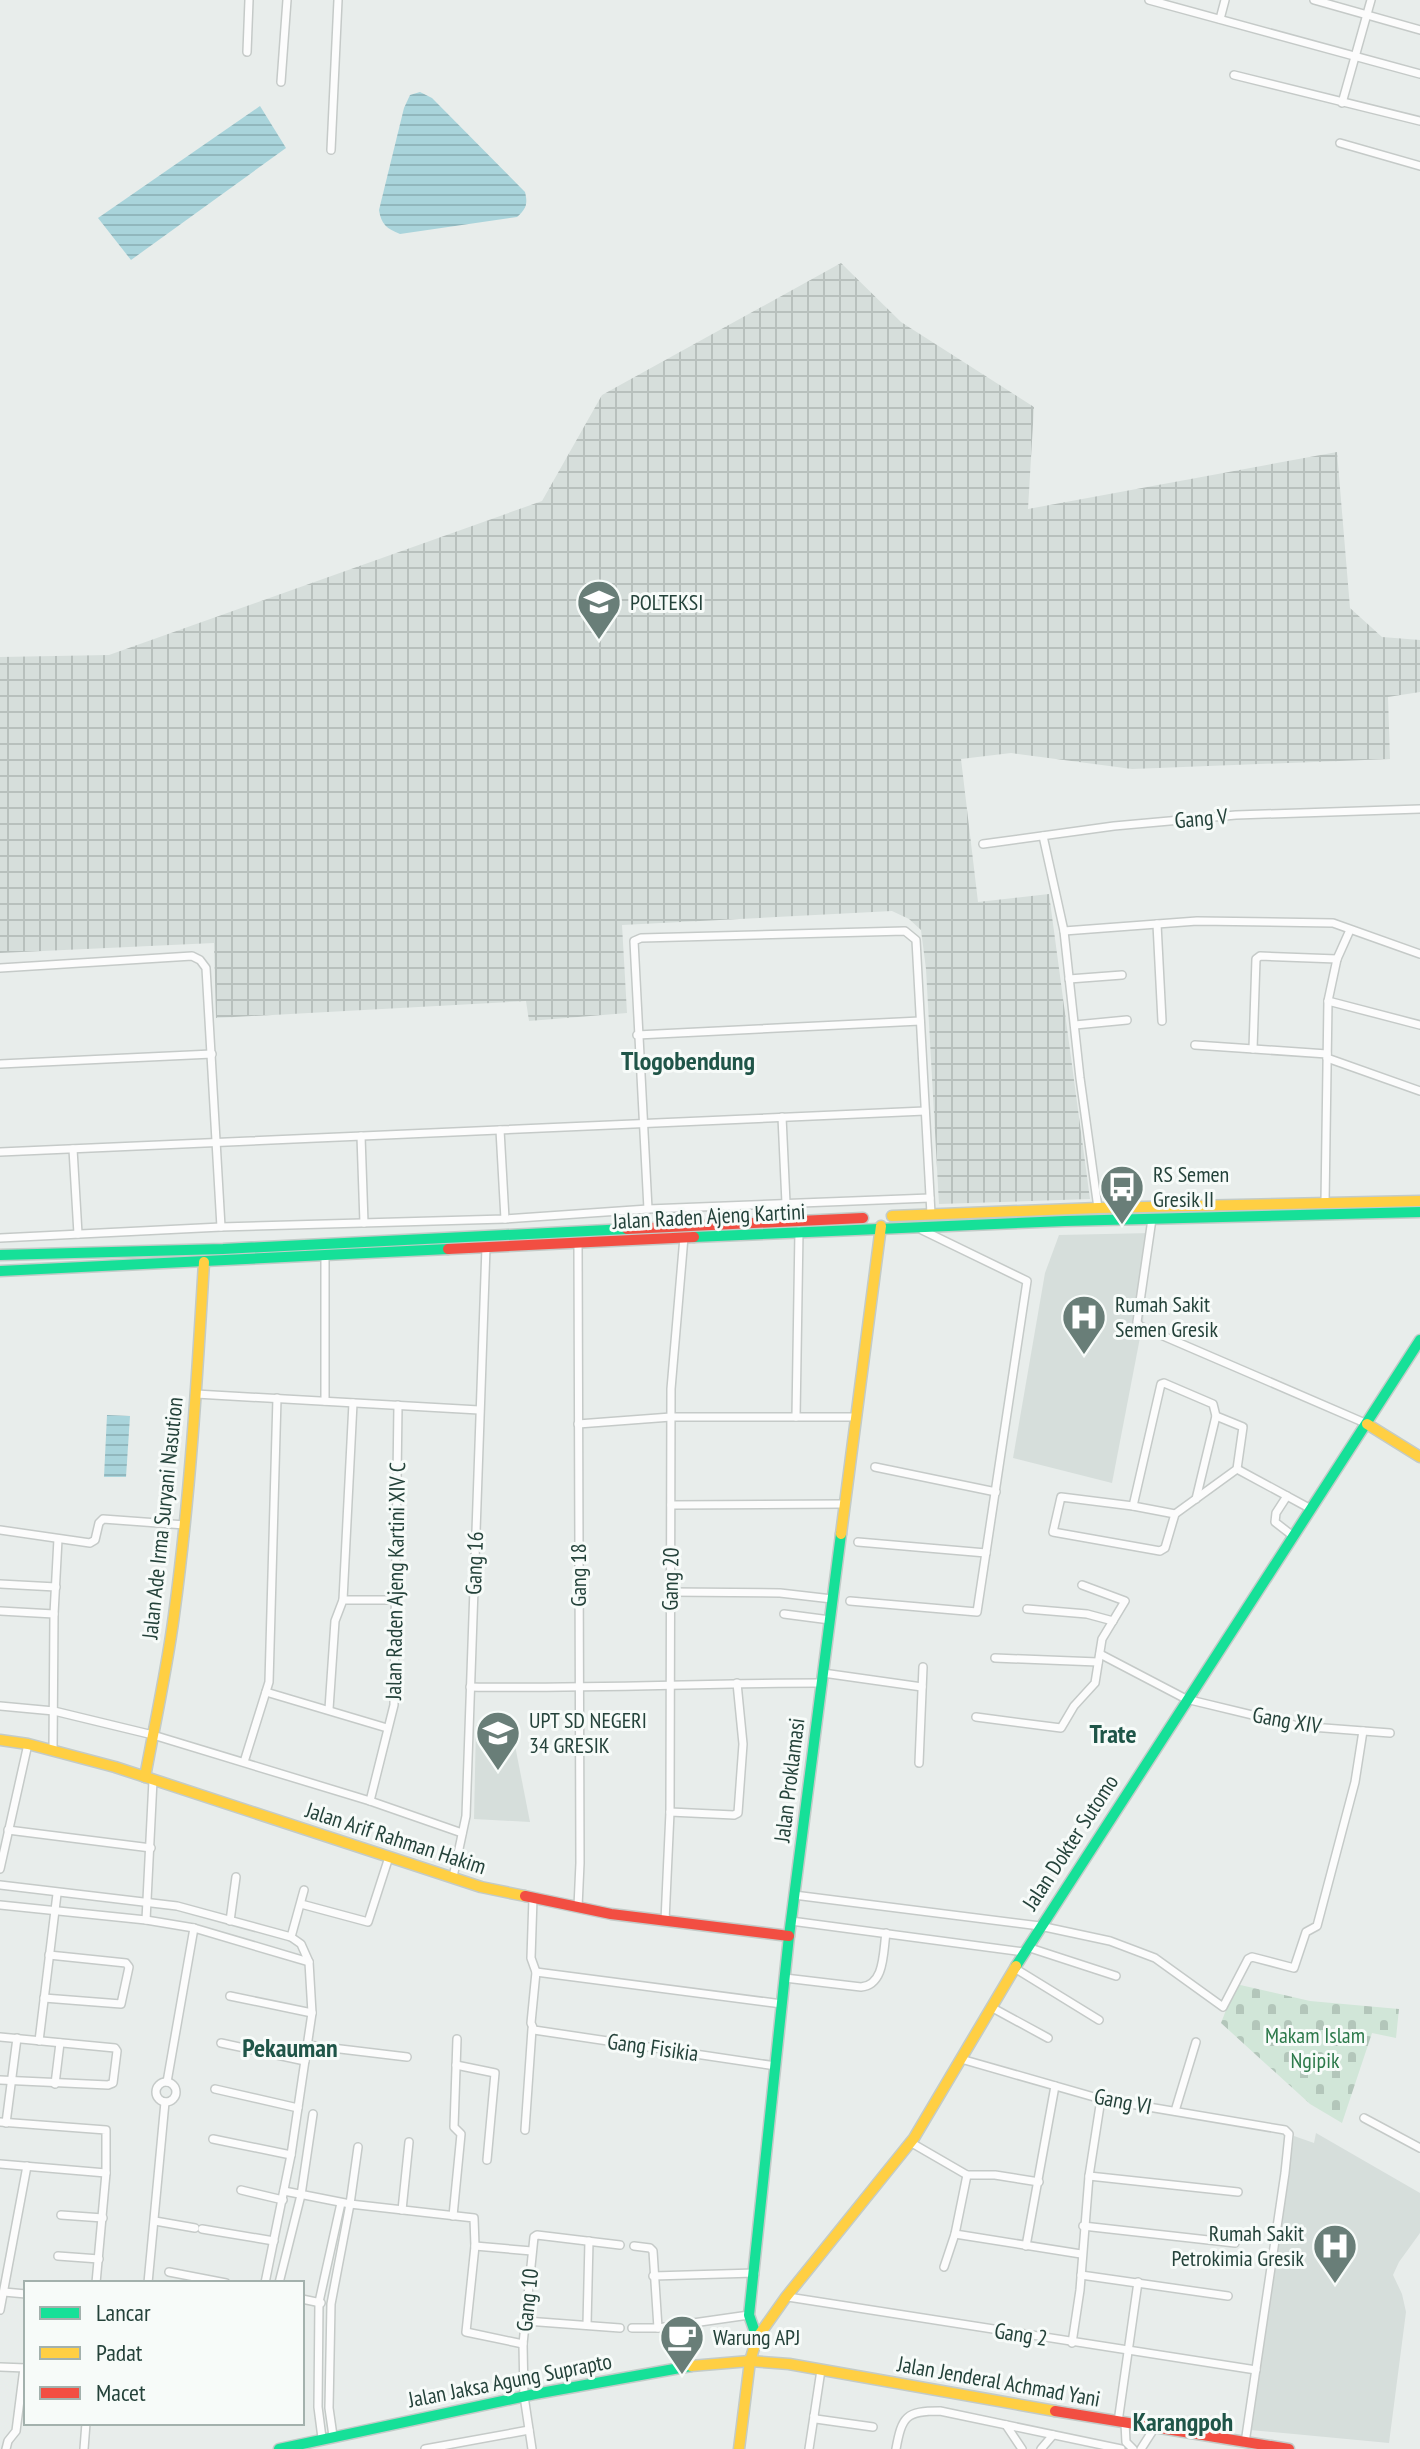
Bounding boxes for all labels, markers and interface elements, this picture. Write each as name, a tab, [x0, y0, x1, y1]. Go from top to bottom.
school or university icon: POLTEKSI	[575, 578, 623, 641]
place label: POLTEKSI	[630, 588, 703, 616]
street label: Gang V	[1173, 802, 1229, 834]
district label: Tlogobendung	[621, 1044, 755, 1077]
place label: RS Semen Gresik II	[1153, 1160, 1229, 1213]
bus stop icon: RS Semen Gresik II	[1098, 1163, 1146, 1226]
street label: Jalan Raden Ajeng Kartini	[611, 1197, 806, 1235]
place label: Rumah Sakit Semen Gresik	[1115, 1290, 1218, 1343]
hospital icon: Rumah Sakit Semen Gresik	[1060, 1293, 1108, 1356]
street label: Jalan Ade Irma Suryani Nasution	[135, 1396, 189, 1641]
street label: Jalan Raden Ajeng Kartini XIV C	[379, 1462, 411, 1701]
street label: Gang 16	[459, 1531, 489, 1595]
street label: Gang 18	[564, 1543, 592, 1607]
street label: Gang 20	[655, 1547, 685, 1611]
street label: Gang XIV	[1250, 1700, 1324, 1740]
place label: UPT SD NEGERI 34 GRESIK	[529, 1706, 647, 1759]
school or university icon: UPT SD NEGERI 34 GRESIK	[474, 1709, 522, 1772]
street label: Jalan Proklamasi	[767, 1716, 811, 1845]
district label: Trate	[1089, 1717, 1137, 1750]
street label: Jalan Dokter Sutomo	[1015, 1769, 1124, 1916]
street label: Jalan Arif Rahman Hakim	[301, 1795, 490, 1880]
park label: Makam Islam Ngipik	[1265, 2021, 1365, 2074]
street label: Gang Fisikia	[606, 2027, 700, 2067]
district label: Pekauman	[242, 2031, 338, 2064]
street label: Gang VI	[1092, 2082, 1154, 2120]
place label: Rumah Sakit Petrokimia Gresik	[1171, 2219, 1304, 2272]
hospital icon: Rumah Sakit Petrokimia Gresik	[1311, 2222, 1359, 2285]
street label: Gang 10	[510, 2267, 544, 2333]
legend	[24, 2281, 304, 2425]
text: Lancar	[96, 2297, 151, 2328]
cafe icon: Warung APJ	[658, 2313, 706, 2376]
street label: Gang 2	[992, 2316, 1050, 2352]
place label: Warung APJ	[713, 2323, 800, 2351]
text: Padat	[96, 2337, 143, 2368]
street label: Jalan Jaksa Agung Suprapto	[405, 2347, 614, 2414]
street label: Jalan Jenderal Achmad Yani	[894, 2349, 1103, 2413]
text: Macet	[96, 2377, 146, 2408]
district label: Karangpoh	[1133, 2405, 1233, 2438]

